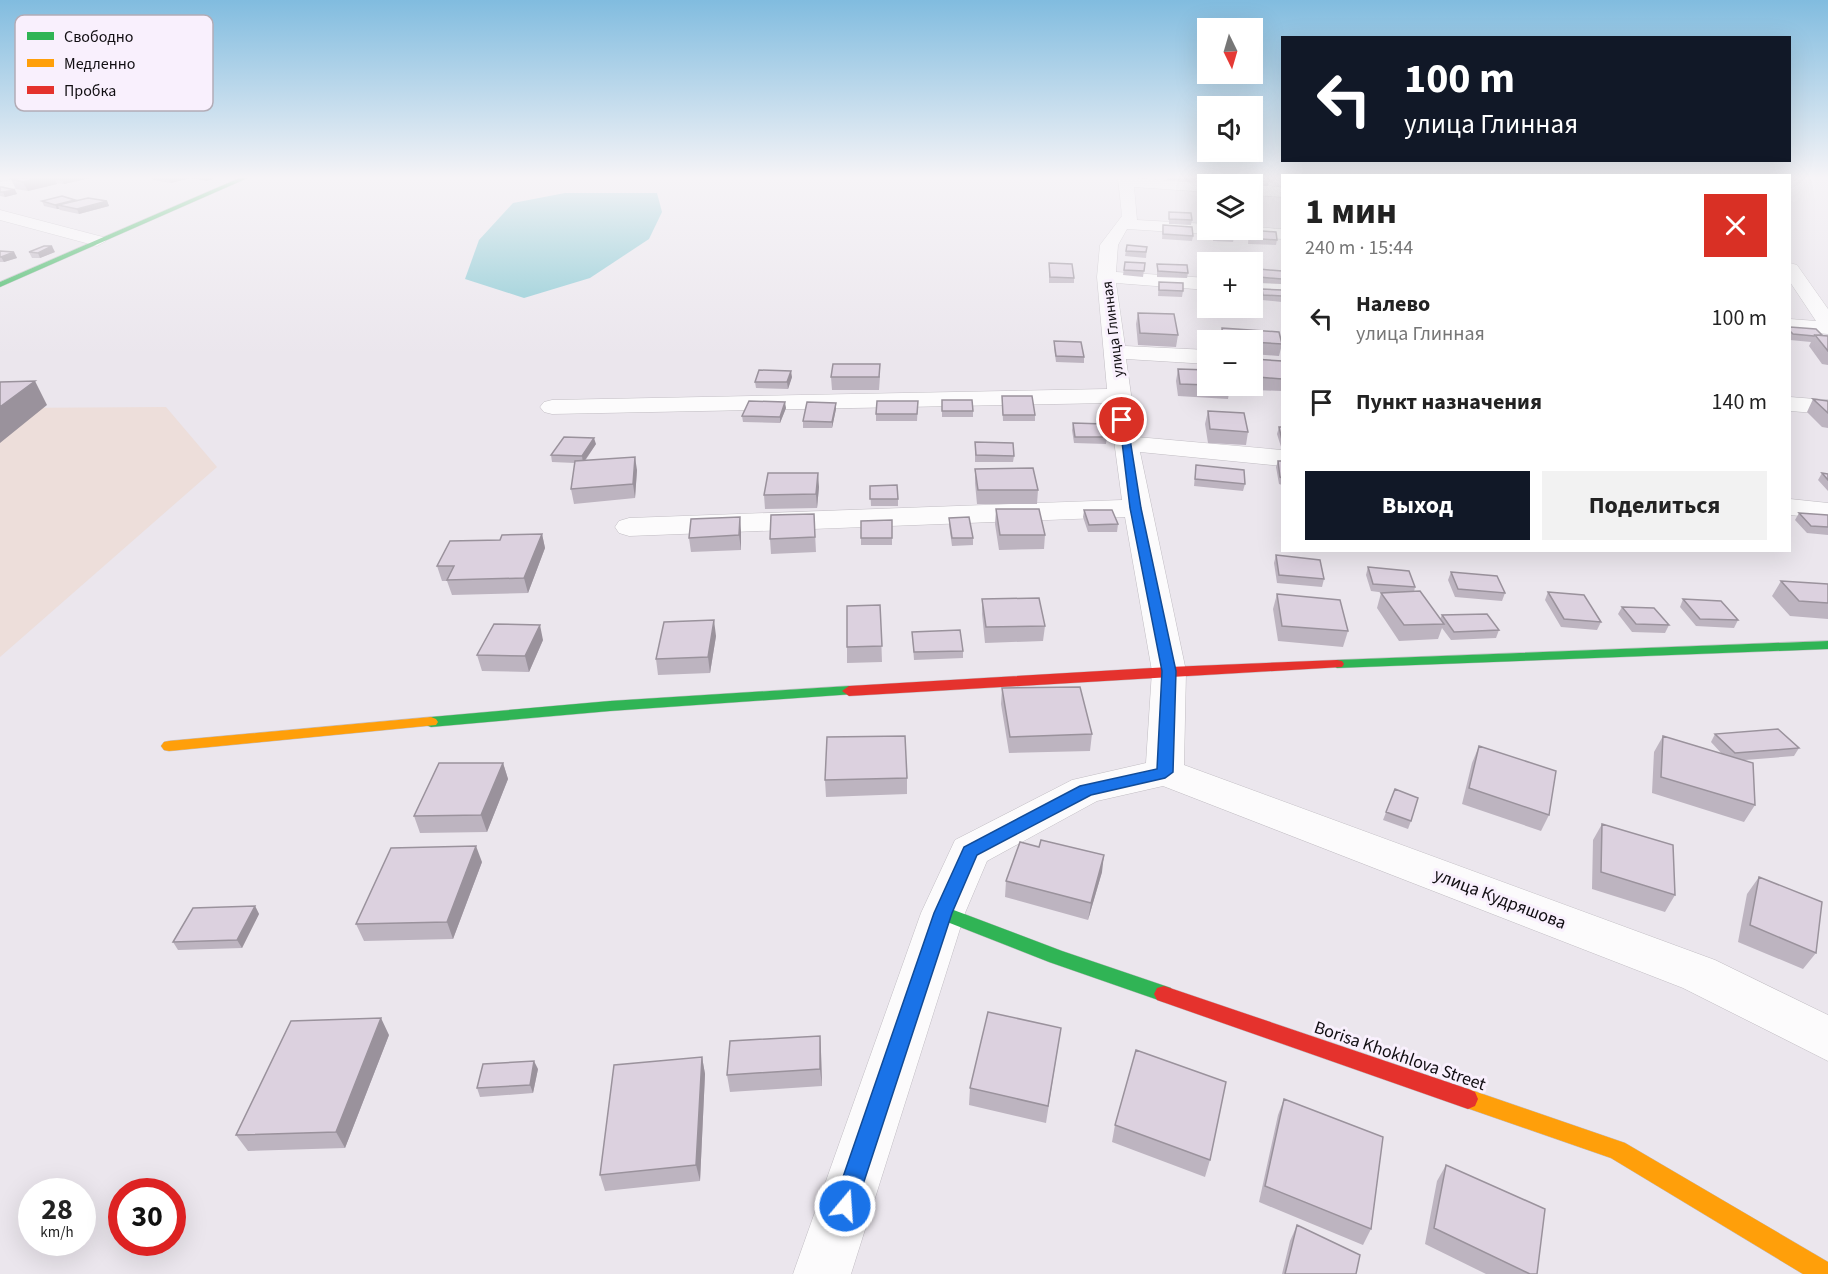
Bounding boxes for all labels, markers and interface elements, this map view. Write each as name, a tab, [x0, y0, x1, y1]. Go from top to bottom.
legend	[15, 15, 213, 111]
north arrow	[1197, 18, 1263, 84]
map controls	[1197, 18, 1263, 396]
text: Свободно	[64, 26, 134, 48]
text: 100 m	[1404, 49, 1515, 109]
text: Медленно	[64, 53, 135, 75]
icon: left	[1305, 60, 1383, 138]
text: Пробка	[64, 80, 116, 102]
button: sound	[1197, 96, 1263, 162]
text: улица Глинная	[1404, 105, 1578, 144]
button: layers	[1197, 174, 1263, 240]
text: 1 мин	[1305, 186, 1397, 237]
button: close	[1704, 194, 1767, 257]
text: 240 m · 15:44	[1305, 234, 1413, 262]
button: +	[1197, 252, 1263, 318]
street label: улица Глинная	[1097, 280, 1129, 378]
text: Налево	[1356, 288, 1430, 320]
icon: left	[1305, 302, 1338, 335]
text: 100 m	[1712, 302, 1767, 334]
text: улица Глинная	[1356, 320, 1485, 348]
button: −	[1197, 330, 1263, 396]
icon: arrive	[1305, 386, 1338, 419]
text: Пункт назначения	[1356, 386, 1542, 418]
text: 140 m	[1712, 386, 1767, 418]
pin	[1096, 394, 1147, 445]
icon: arrive	[1105, 403, 1138, 436]
button: Выход	[1305, 471, 1530, 540]
button: Поделиться	[1542, 471, 1767, 540]
street label: улица Кудряшова	[1430, 862, 1570, 936]
street label: Borisa Khokhlova Street	[1311, 1015, 1489, 1097]
position arrow	[813, 1174, 877, 1238]
speed limit sign: 30	[108, 1178, 186, 1256]
text: 28	[41, 1188, 73, 1231]
text: km/h	[40, 1222, 74, 1243]

